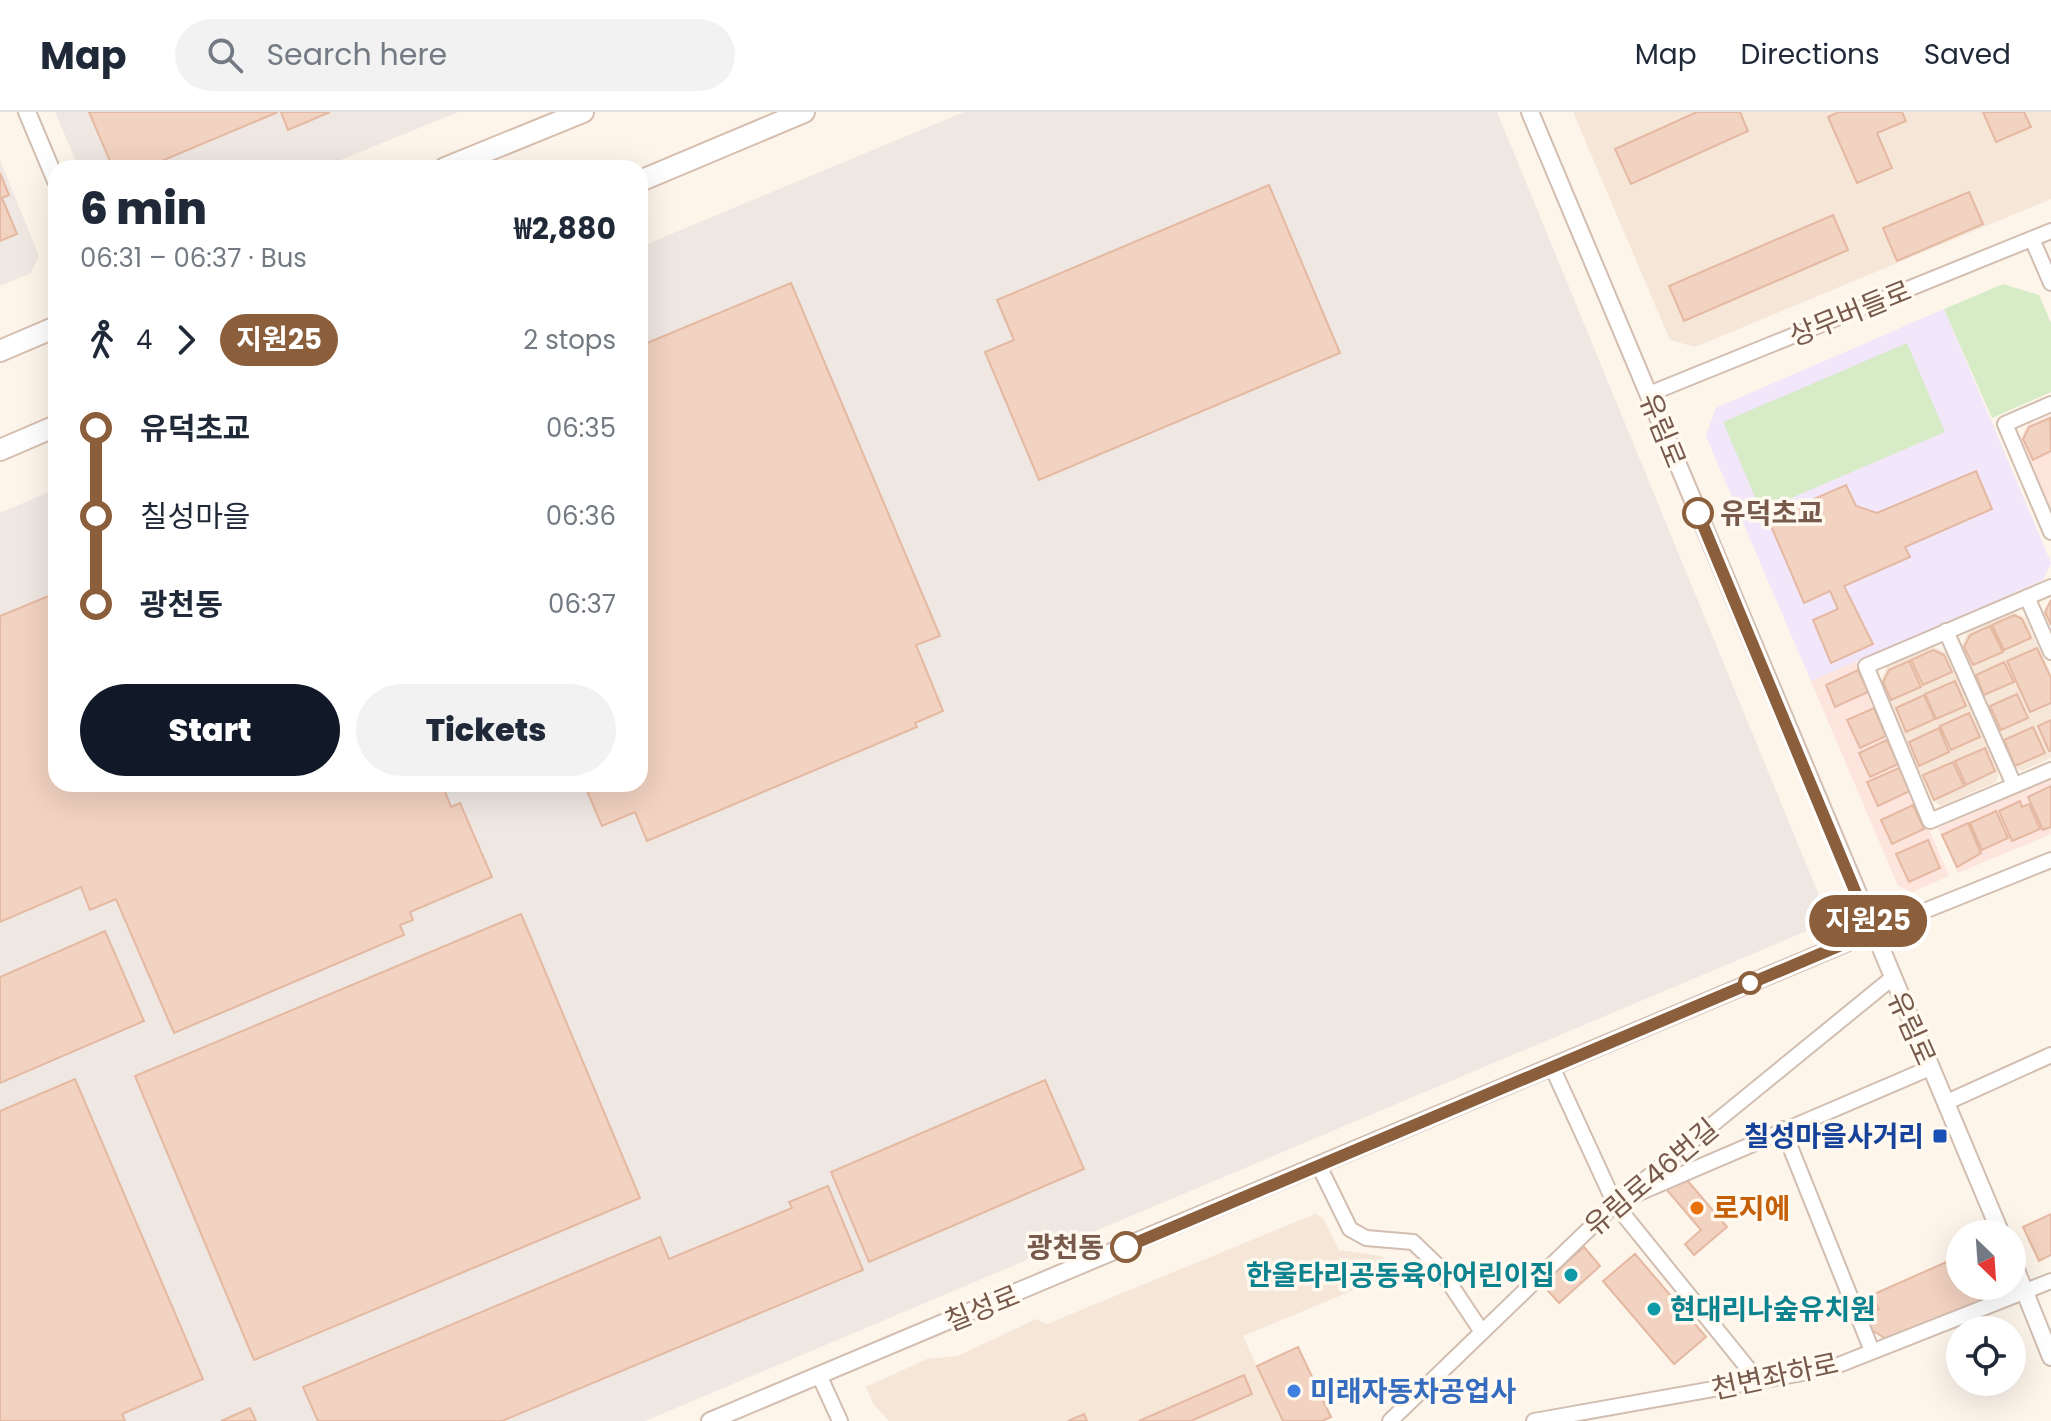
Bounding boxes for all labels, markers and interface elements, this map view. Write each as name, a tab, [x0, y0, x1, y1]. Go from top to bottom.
search box	[175, 19, 735, 91]
text: Map	[40, 29, 127, 82]
icon: search	[203, 33, 247, 77]
text: Search here	[267, 33, 447, 76]
text: Map	[1635, 35, 1697, 74]
text: Directions	[1741, 35, 1880, 74]
text: Saved	[1924, 35, 2011, 74]
text: 6 min	[80, 178, 207, 239]
text: ₩2,880	[514, 207, 616, 250]
text: 06:31 – 06:37 · Bus	[80, 240, 307, 276]
street label: 상무버들로	[1783, 271, 1917, 356]
icon: walk	[80, 318, 124, 362]
icon: forward	[164, 318, 208, 362]
text: 지원25	[236, 320, 322, 359]
text: 4	[136, 322, 152, 358]
text: 2 stops	[523, 322, 616, 358]
street label: 유림로	[1630, 387, 1695, 473]
text: 유덕초교	[140, 407, 250, 450]
text: 06:35	[546, 410, 616, 446]
place label: 유덕초교	[1720, 494, 1823, 533]
text: 칠성마을	[140, 495, 250, 538]
text: 06:36	[546, 498, 616, 534]
marker: 유덕초교	[1683, 498, 1713, 528]
text: 광천동	[140, 583, 223, 626]
text: 06:37	[548, 586, 616, 622]
button: Start	[80, 684, 340, 776]
button: Tickets	[356, 684, 616, 776]
line badge: 지원25	[1812, 895, 1924, 947]
text: 지원25	[1825, 901, 1911, 940]
unlabelled marker	[1739, 972, 1761, 994]
street label: 유림로	[1878, 985, 1945, 1071]
street label: 유림로46번길	[1576, 1110, 1727, 1245]
place label: 칠성마을사거리	[1744, 1117, 1924, 1156]
marker: 칠성마을사거리	[1931, 1127, 1949, 1145]
place label: 로지에	[1713, 1189, 1790, 1228]
marker: 로지에	[1688, 1199, 1706, 1217]
north arrow	[1946, 1220, 2026, 1300]
map controls	[1946, 1220, 2026, 1396]
place label: 광천동	[1027, 1228, 1104, 1267]
marker: 광천동	[1111, 1232, 1141, 1262]
place label: 한울타리공동육아어린이집	[1246, 1256, 1555, 1295]
marker: 한울타리공동육아어린이집	[1562, 1266, 1580, 1284]
street label: 칠성로	[939, 1276, 1025, 1341]
place label: 현대리나숲유치원	[1670, 1290, 1876, 1329]
marker: 현대리나숲유치원	[1645, 1300, 1663, 1318]
button: locate	[1946, 1316, 2026, 1396]
street label: 천변좌하로	[1708, 1344, 1842, 1409]
place label: 미래자동차공업사	[1310, 1372, 1516, 1411]
marker: 미래자동차공업사	[1285, 1382, 1303, 1400]

